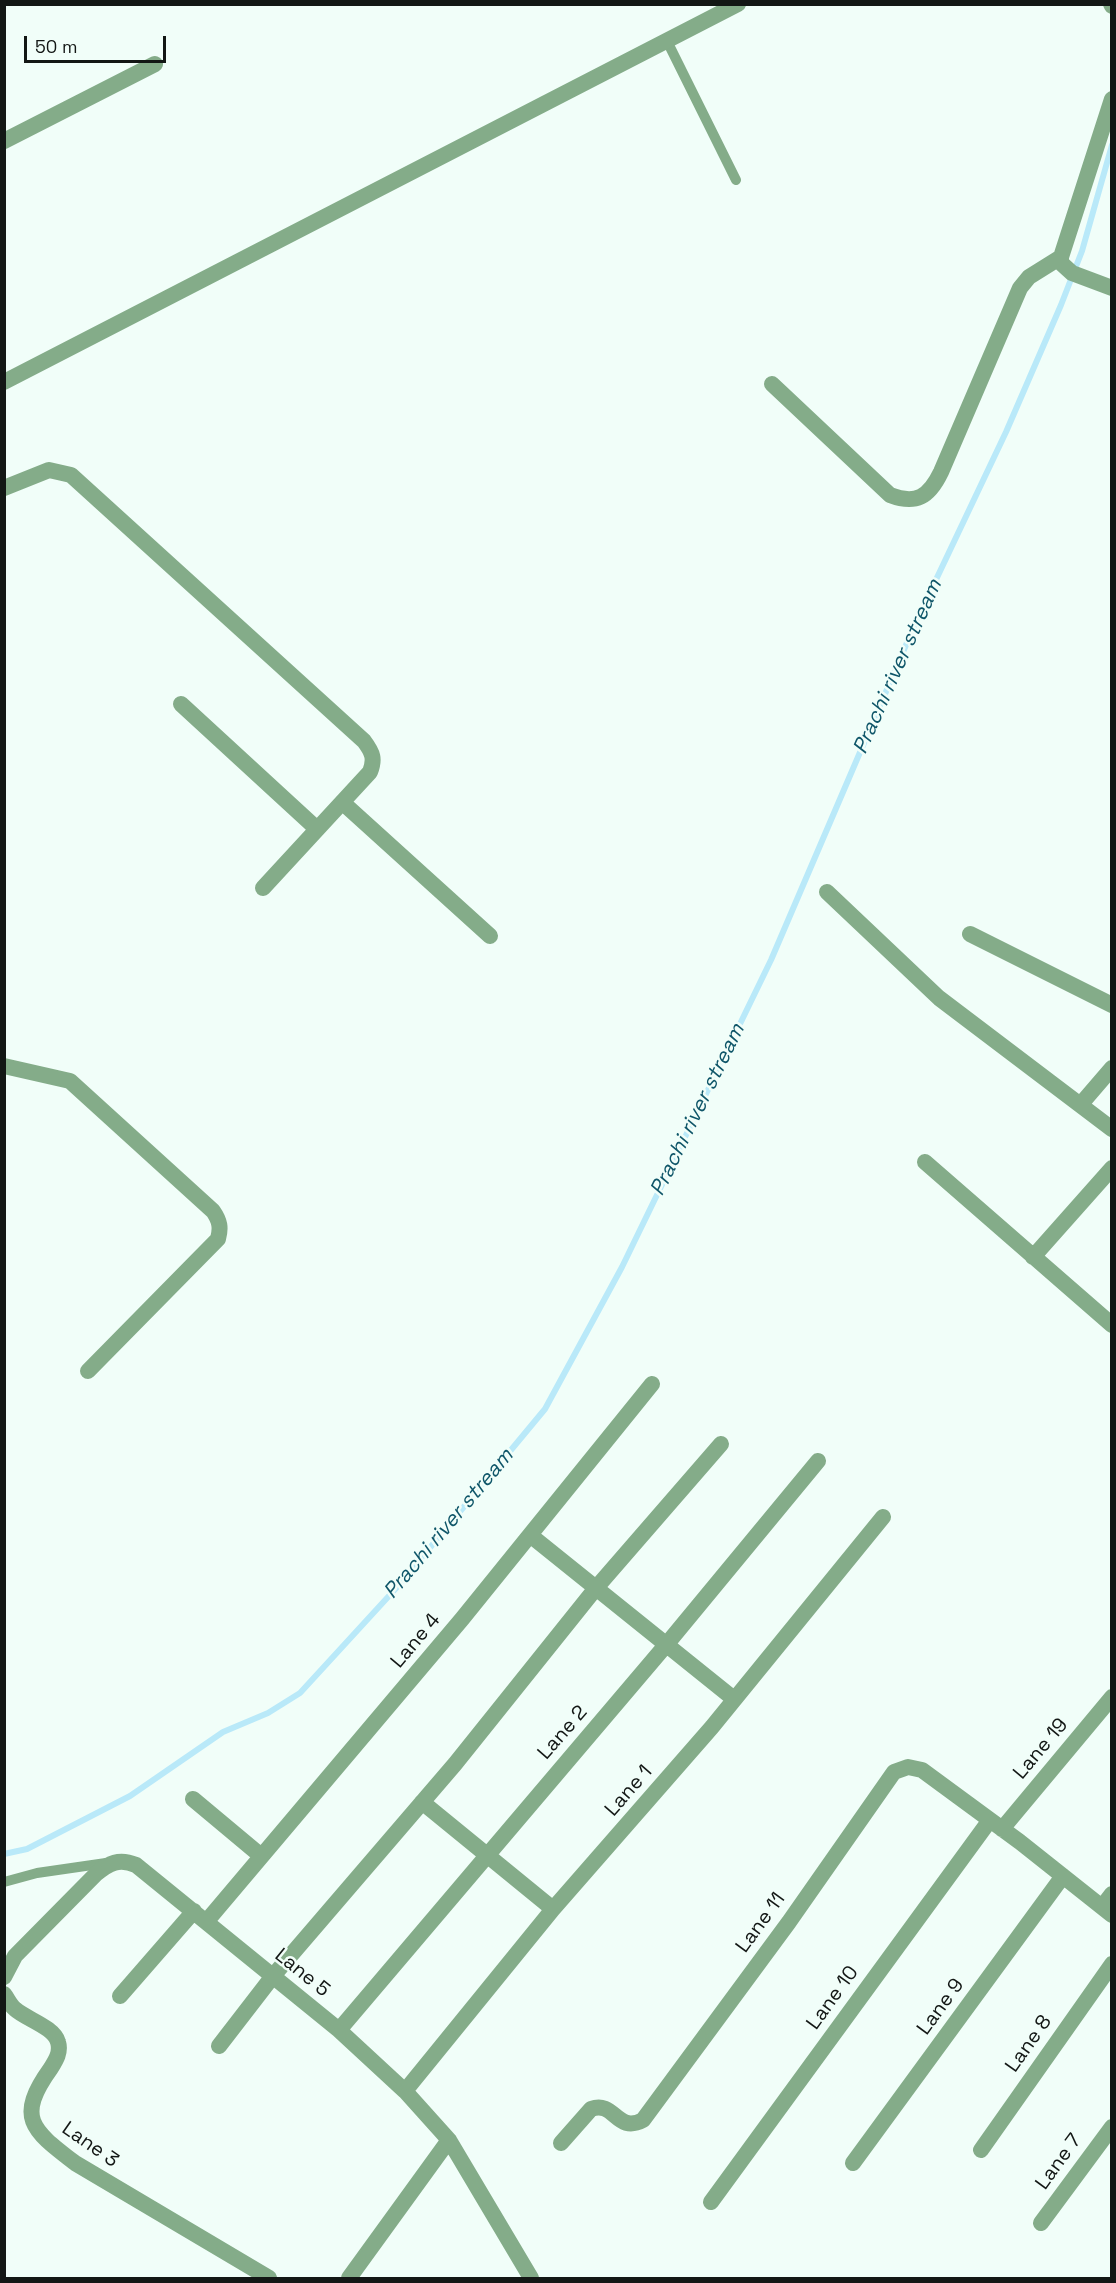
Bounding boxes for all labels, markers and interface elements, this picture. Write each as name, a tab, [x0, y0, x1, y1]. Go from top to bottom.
scale bar	[27, 24, 170, 62]
text: 50 m	[35, 35, 77, 58]
water label: Prachi river stream	[848, 576, 948, 758]
water label: Prachi river stream	[645, 1020, 751, 1200]
water label: Prachi river stream	[379, 1444, 519, 1604]
street label: Lane 4	[386, 1609, 446, 1673]
street label: Lane 2	[533, 1701, 593, 1765]
street label: Lane 19	[1009, 1714, 1073, 1784]
street label: Lane 1	[600, 1760, 658, 1822]
street label: Lane 11	[731, 1888, 791, 1958]
street label: Lane 5	[270, 1944, 334, 2002]
street label: Lane 10	[802, 1961, 864, 2035]
street label: Lane 9	[913, 1974, 969, 2040]
street label: Lane 8	[1001, 2011, 1057, 2077]
street label: Lane 3	[57, 2117, 123, 2173]
street label: Lane 7	[1031, 2129, 1087, 2195]

